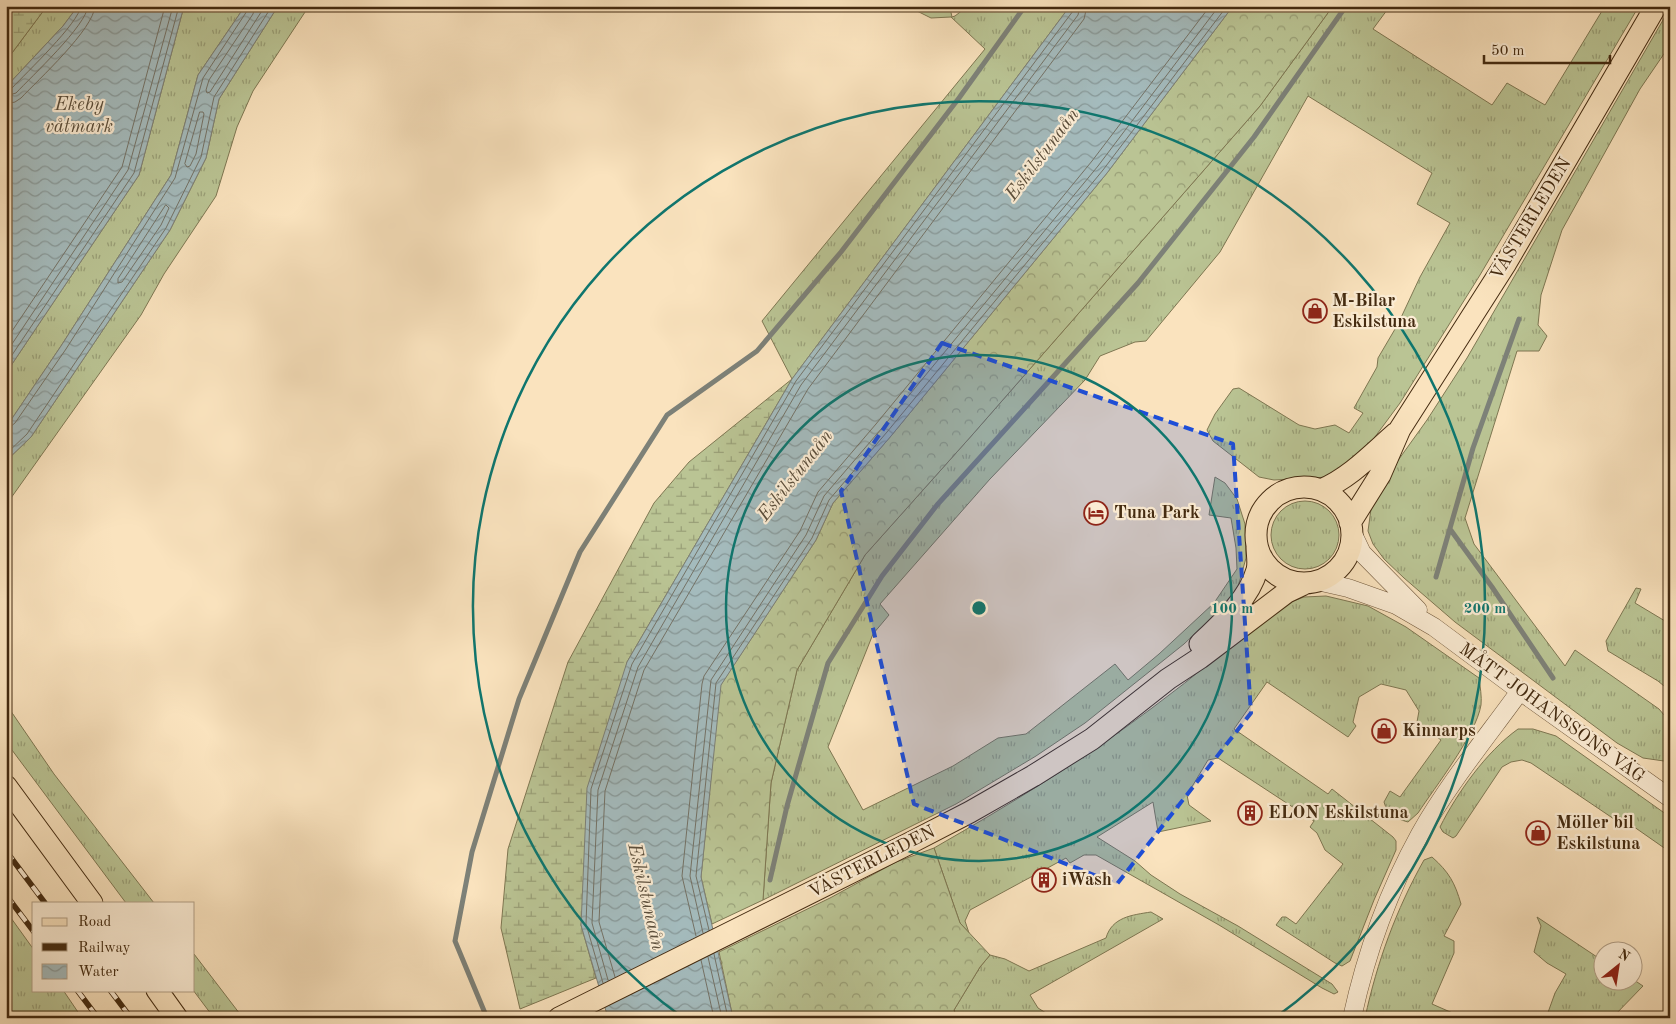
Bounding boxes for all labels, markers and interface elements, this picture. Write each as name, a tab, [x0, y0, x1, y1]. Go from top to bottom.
scale bar	[1484, 32, 1610, 64]
text: 50 m	[1491, 44, 1525, 59]
water label: Ekeby våtmark	[45, 96, 113, 137]
water label: Eskilstunaån	[1002, 105, 1084, 205]
street label: VÄSTERLEDEN	[1485, 153, 1575, 283]
place label: M-Bilar Eskilstuna	[1332, 292, 1416, 331]
shop icon: M-Bilar Eskilstuna	[1302, 298, 1328, 324]
water label: Eskilstunaån	[754, 427, 837, 526]
hotel icon: Tuna Park	[1083, 500, 1109, 526]
place label: Tuna Park	[1114, 504, 1200, 522]
centre of rings	[970, 599, 988, 617]
text: 100 m	[1211, 602, 1253, 617]
text: 200 m	[1464, 602, 1506, 617]
street label: MÅTT JOHANSSONS VÄG	[1456, 636, 1651, 786]
shop icon: Kinnarps	[1371, 718, 1397, 744]
place label: Kinnarps	[1402, 722, 1476, 740]
building icon: ELON Eskilstuna	[1237, 800, 1263, 826]
place label: ELON Eskilstuna	[1268, 804, 1409, 822]
place label: Möller bil Eskilstuna	[1556, 814, 1640, 853]
street label: VÄSTERLEDEN	[805, 820, 938, 902]
shop icon: Möller bil Eskilstuna	[1525, 820, 1551, 846]
water label: Eskilstunaån	[623, 841, 667, 953]
building icon: iWash	[1031, 867, 1057, 893]
place label: iWash	[1062, 871, 1112, 889]
legend	[32, 902, 195, 992]
text: Road	[78, 915, 112, 930]
text: Railway	[78, 941, 131, 956]
north arrow	[1594, 942, 1644, 992]
text: N	[1616, 947, 1632, 964]
text: Water	[78, 965, 119, 980]

